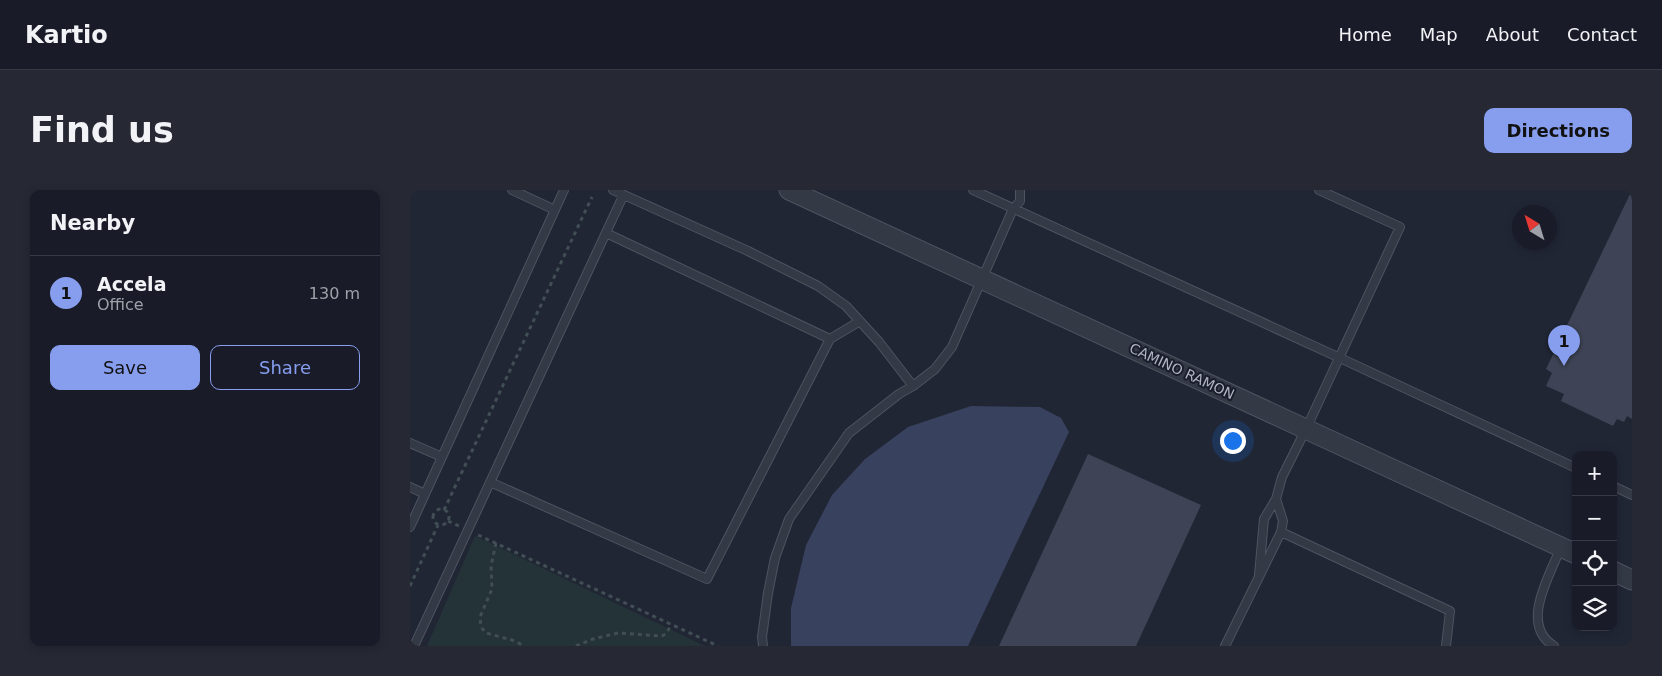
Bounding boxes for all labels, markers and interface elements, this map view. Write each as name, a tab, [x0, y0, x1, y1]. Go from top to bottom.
text: Kartio	[25, 21, 108, 49]
text: Home	[1339, 24, 1392, 45]
text: Map	[1420, 24, 1458, 45]
text: About	[1486, 24, 1539, 45]
text: Contact	[1567, 24, 1637, 45]
button: Directions	[1484, 108, 1632, 153]
text: Find us	[30, 110, 174, 150]
north arrow	[1512, 205, 1557, 250]
text: Nearby	[50, 211, 135, 235]
text: Accela	[97, 273, 166, 295]
text: 1	[60, 284, 72, 303]
text: 130 m	[309, 284, 360, 303]
text: Office	[97, 295, 144, 314]
pin: 1	[1548, 325, 1580, 366]
street label: CAMINO RAMON	[1127, 340, 1237, 402]
button: Save	[50, 345, 200, 390]
button: Share	[210, 345, 360, 390]
your location	[1220, 428, 1246, 454]
map controls	[1572, 451, 1617, 631]
button: +	[1572, 451, 1617, 496]
button: −	[1572, 496, 1617, 541]
button: locate	[1572, 541, 1617, 586]
button: layers	[1572, 586, 1617, 631]

